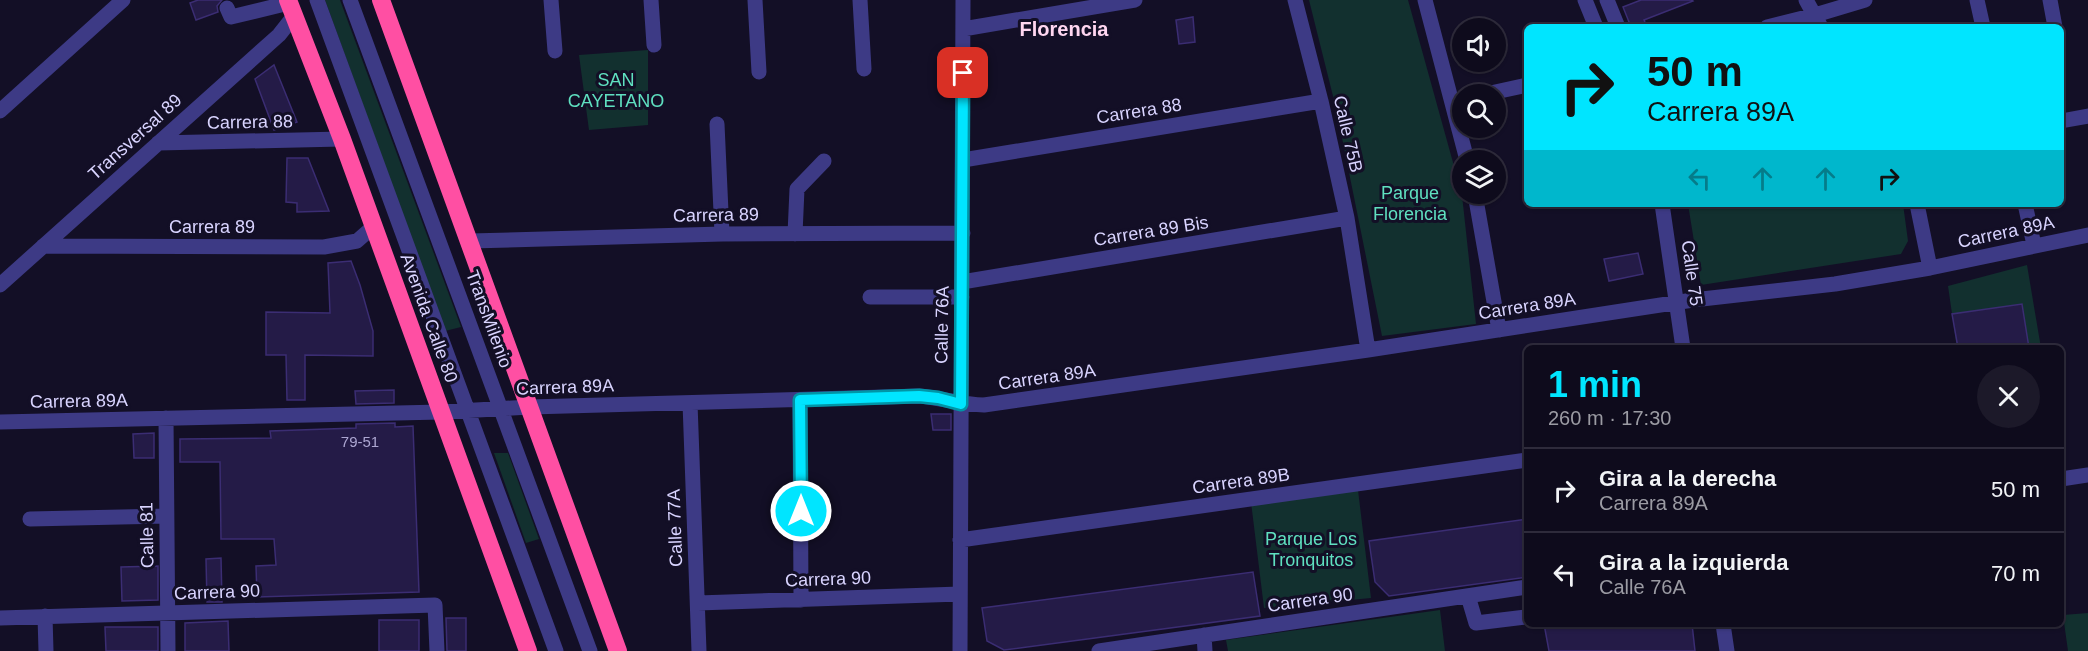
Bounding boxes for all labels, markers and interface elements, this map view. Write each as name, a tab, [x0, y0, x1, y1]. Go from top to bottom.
district label: Florencia	[1020, 18, 1109, 40]
map controls	[1452, 18, 1506, 204]
button: sound	[1452, 18, 1506, 72]
pin	[937, 47, 988, 98]
icon: right	[1548, 48, 1626, 126]
text: 50 m	[1647, 48, 1743, 95]
icon: arrive	[946, 56, 979, 89]
park label: SAN CAYETANO	[568, 70, 664, 111]
button: search	[1452, 84, 1506, 138]
street label: Transversal 89	[84, 90, 186, 184]
street label: Carrera 88	[1095, 94, 1183, 128]
street label: Calle 75B	[1329, 94, 1367, 174]
text: Carrera 89A	[1647, 97, 1794, 127]
street label: Carrera 88	[207, 111, 293, 133]
button: layers	[1452, 150, 1506, 204]
icon: left	[1683, 162, 1716, 195]
icon: ahead	[1746, 162, 1779, 195]
icon: ahead	[1809, 162, 1842, 195]
icon: right	[1872, 162, 1905, 195]
park label: Parque Florencia	[1373, 183, 1448, 224]
street label: Carrera 89	[673, 204, 759, 226]
street label: Carrera 89 Bis	[1092, 212, 1210, 250]
street label: Carrera 89A	[1956, 212, 2056, 252]
street label: Carrera 89	[169, 217, 255, 237]
street label: Calle 75	[1678, 239, 1706, 307]
street label: Avenida Calle 80	[396, 251, 462, 385]
street label: TransMilenio	[462, 267, 516, 371]
street label: Calle 76A	[931, 286, 953, 364]
street label: Carrera 89A	[1477, 288, 1577, 324]
street label: Carrera 89A	[997, 360, 1097, 394]
text: 1 min	[1548, 364, 1642, 405]
button: close	[1977, 365, 2040, 428]
street label: Carrera 89A	[516, 375, 614, 399]
street label: Carrera 89A	[30, 390, 128, 412]
text: 260 m · 17:30	[1548, 407, 1671, 429]
house number: 79-51	[341, 433, 379, 450]
street label: Carrera 89B	[1191, 464, 1291, 498]
text: Gira a la derecha	[1599, 466, 1776, 491]
icon: right	[1548, 474, 1581, 507]
text: 50 m	[1991, 477, 2040, 502]
position arrow	[769, 479, 833, 543]
street label: Calle 77A	[664, 489, 686, 567]
text: Carrera 89A	[1599, 492, 1708, 514]
street label: Calle 81	[136, 502, 158, 568]
park label: Parque Los Tronquitos	[1265, 529, 1357, 570]
text: Gira a la izquierda	[1599, 550, 1789, 575]
icon: left	[1548, 558, 1581, 591]
text: 70 m	[1991, 561, 2040, 586]
street label: Carrera 90	[785, 568, 871, 590]
text: Calle 76A	[1599, 576, 1686, 598]
street label: Carrera 90	[174, 581, 260, 603]
street label: Carrera 90	[1266, 584, 1354, 616]

